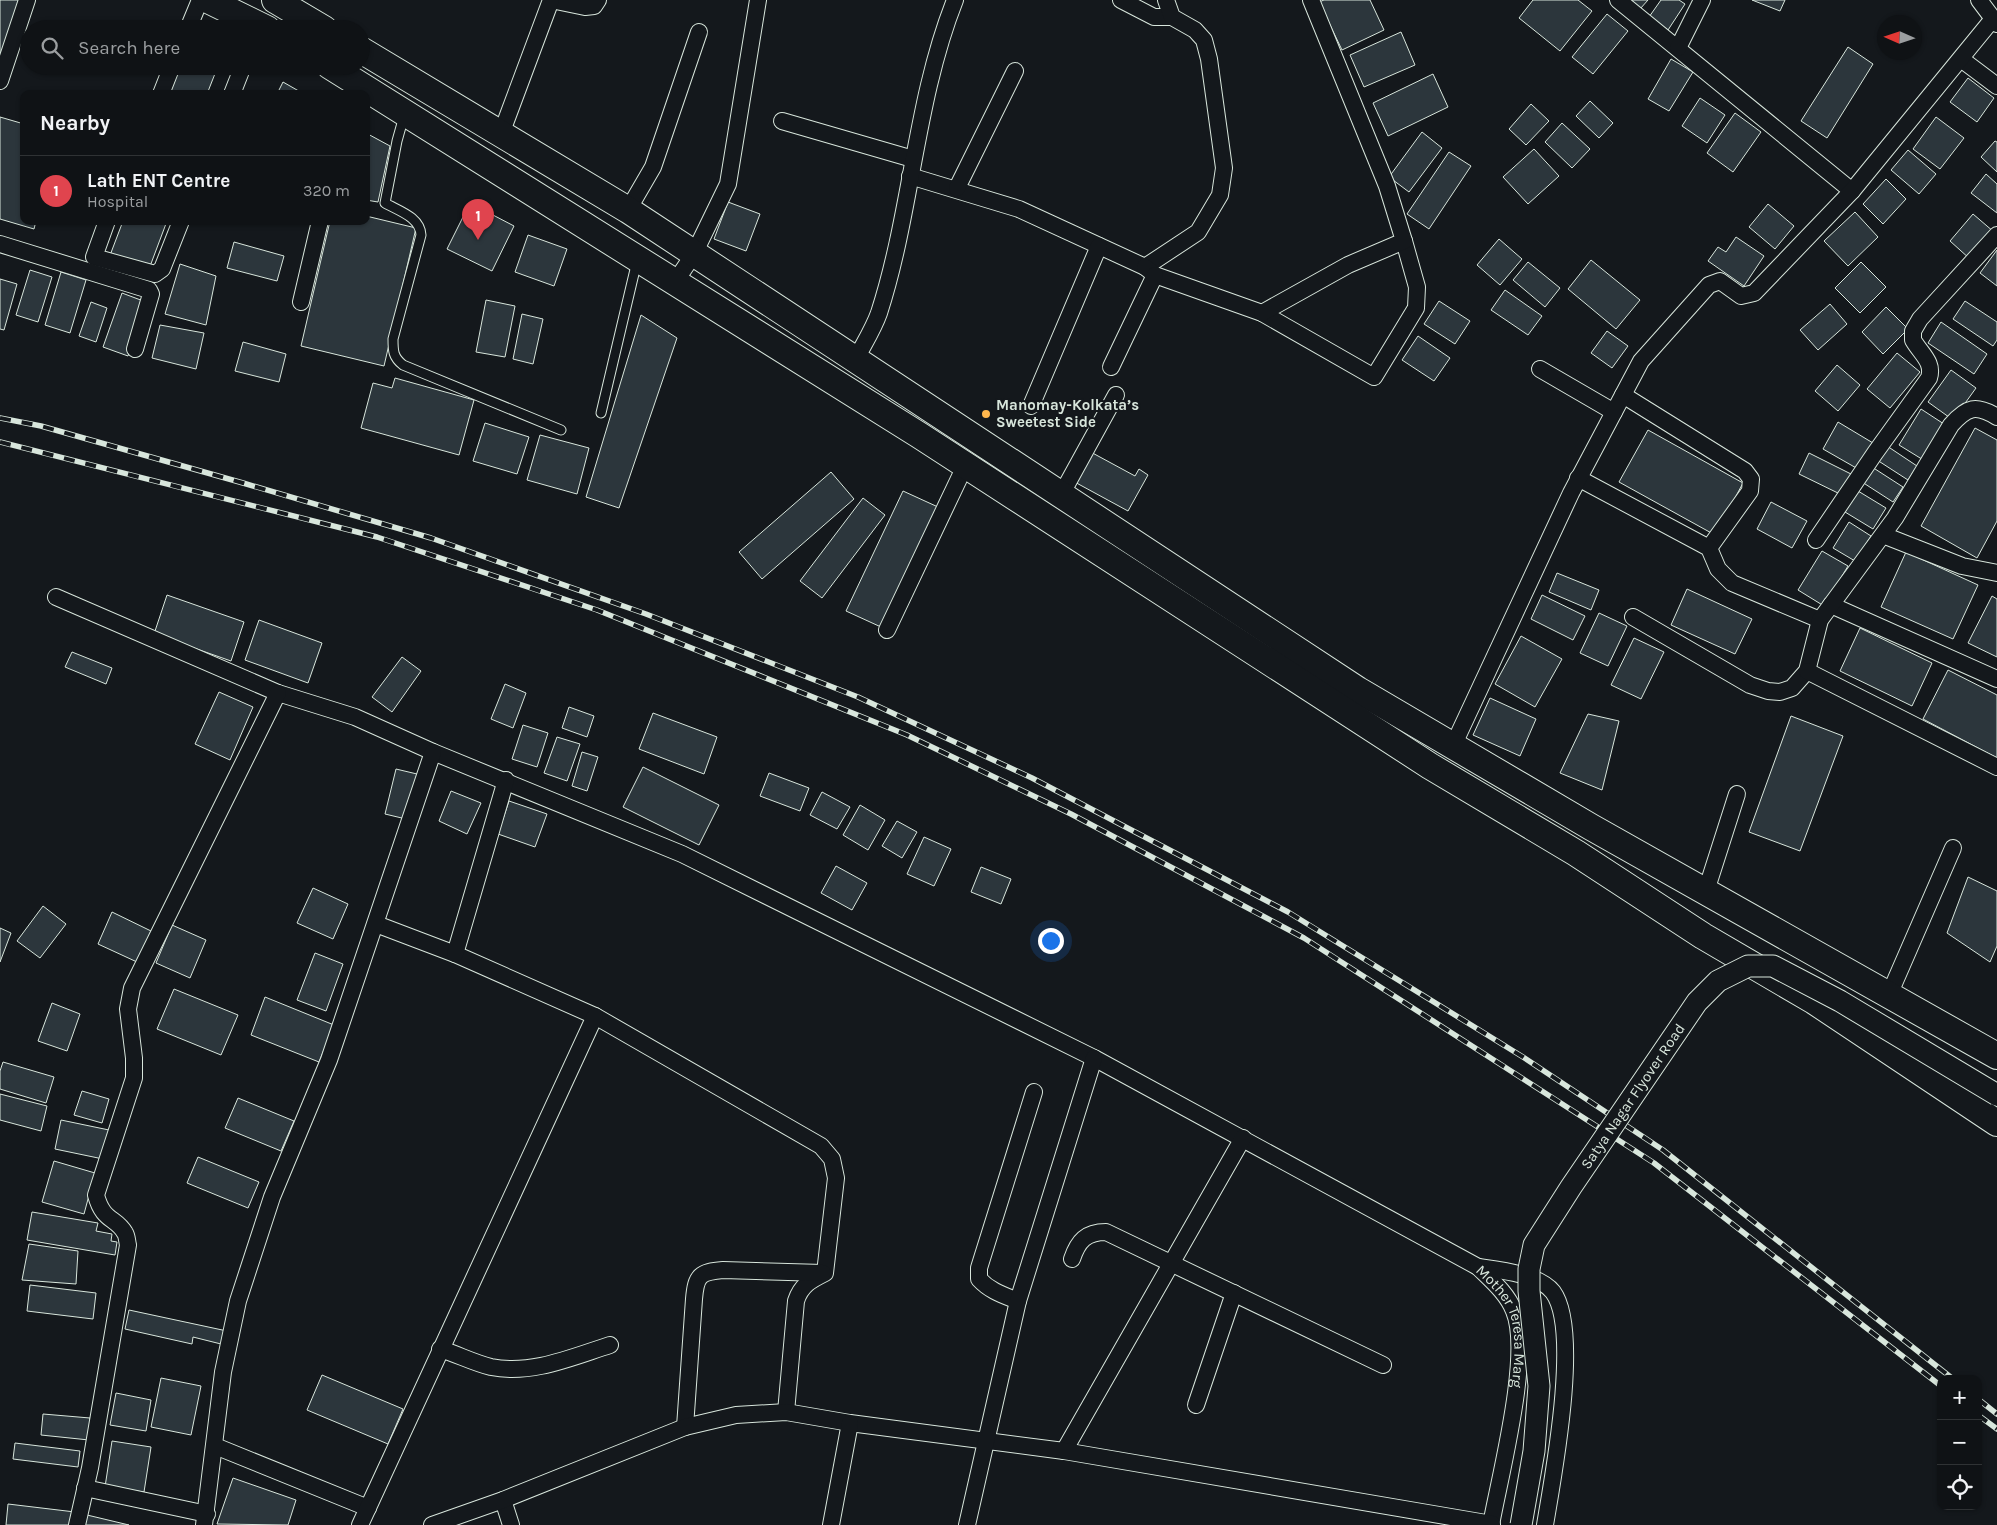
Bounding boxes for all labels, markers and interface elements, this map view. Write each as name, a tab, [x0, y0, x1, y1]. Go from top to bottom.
north arrow	[1877, 15, 1922, 60]
search box	[20, 20, 370, 75]
icon: search	[38, 34, 66, 62]
text: Search here	[78, 37, 180, 59]
text: Nearby	[40, 111, 110, 135]
text: Lath ENT Centre	[87, 170, 230, 192]
text: 1	[53, 181, 59, 200]
text: 320 m	[303, 181, 350, 200]
text: Hospital	[87, 192, 148, 211]
pin: 1	[462, 199, 494, 240]
place label: Manomay-Kolkata’s Sweetest Side	[996, 396, 1139, 431]
marker: Manomay-Kolkata’s Sweetest Side	[980, 408, 992, 420]
your location	[1038, 928, 1064, 954]
street label: Satya Nagar Flyover Road	[1577, 1020, 1689, 1172]
street label: Mother Teresa Marg	[1472, 1261, 1528, 1389]
map controls	[1937, 1375, 1982, 1510]
button: +	[1937, 1375, 1982, 1420]
button: −	[1937, 1420, 1982, 1465]
button: locate	[1937, 1465, 1982, 1510]

